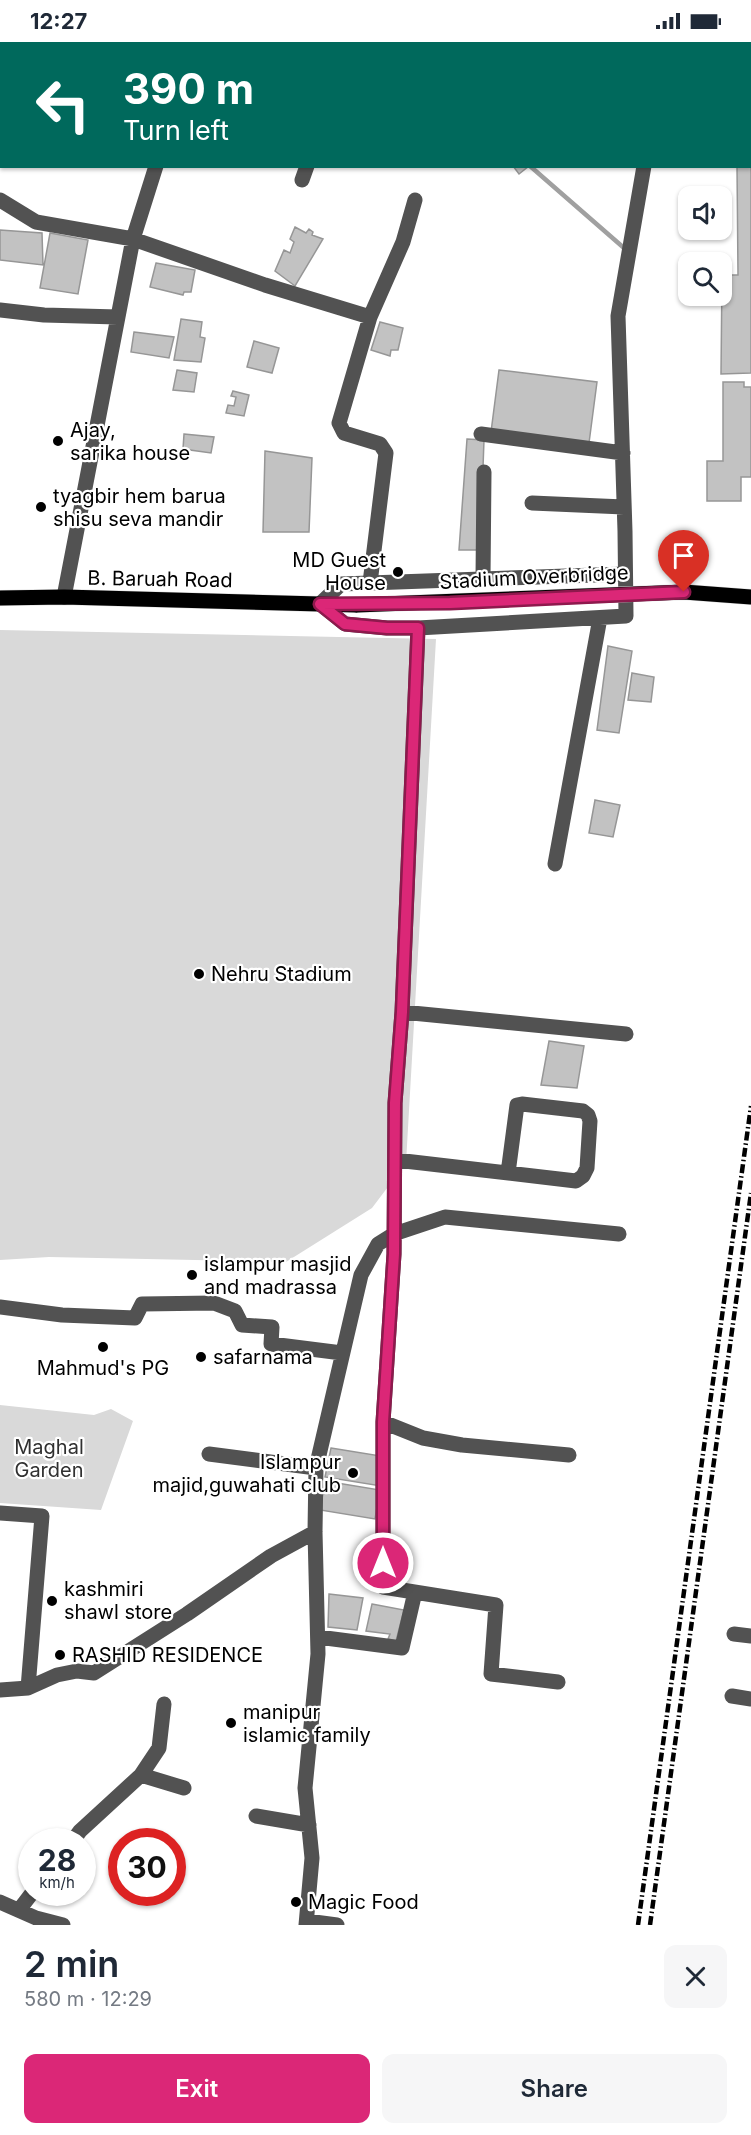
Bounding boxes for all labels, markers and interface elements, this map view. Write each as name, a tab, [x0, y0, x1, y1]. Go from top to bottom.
text: 12:27	[30, 8, 87, 34]
text: 390 m	[123, 63, 254, 114]
icon: left	[24, 66, 102, 144]
text: Turn left	[123, 114, 229, 147]
map controls	[678, 186, 732, 306]
button: sound	[678, 186, 732, 240]
button: search	[678, 252, 732, 306]
place label: Ajay, sarika house	[70, 418, 190, 465]
marker: Ajay, sarika house	[51, 434, 65, 448]
place label: tyagbir hem barua shisu seva mandir	[53, 484, 226, 531]
marker: tyagbir hem barua shisu seva mandir	[34, 500, 48, 514]
pin	[658, 530, 709, 592]
icon: arrive	[667, 539, 700, 572]
place label: MD Guest House	[292, 548, 386, 595]
street label: Stadium Overbridge	[439, 560, 629, 594]
marker: MD Guest House	[391, 565, 405, 579]
street label: B. Baruah Road	[87, 566, 233, 592]
place label: Nehru Stadium	[211, 962, 352, 986]
marker: Nehru Stadium	[192, 967, 206, 981]
place label: islampur masjid and madrassa	[204, 1252, 351, 1299]
marker: islampur masjid and madrassa	[185, 1268, 199, 1282]
marker: Mahmud's PG	[96, 1340, 110, 1354]
place label: safarnama	[213, 1345, 313, 1369]
marker: safarnama	[194, 1350, 208, 1364]
place label: Mahmud's PG	[37, 1356, 169, 1380]
park label: Maghal Garden	[14, 1435, 84, 1482]
place label: Islampur majid,guwahati club	[152, 1450, 341, 1497]
marker: Islampur majid,guwahati club	[346, 1466, 360, 1480]
position arrow	[351, 1531, 415, 1595]
place label: kashmiri shawl store	[64, 1577, 172, 1624]
marker: kashmiri shawl store	[45, 1594, 59, 1608]
place label: RASHID RESIDENCE	[72, 1643, 263, 1667]
marker: RASHID RESIDENCE	[53, 1648, 67, 1662]
place label: manipur islamic family	[243, 1700, 371, 1747]
marker: manipur islamic family	[224, 1716, 238, 1730]
speed limit sign: 30	[108, 1828, 186, 1906]
text: 28	[38, 1842, 76, 1878]
text: km/h	[39, 1873, 75, 1892]
place label: Magic Food	[308, 1890, 419, 1914]
marker: Magic Food	[289, 1895, 303, 1909]
text: 2 min	[24, 1942, 119, 1986]
button: close	[664, 1945, 727, 2008]
text: 580 m · 12:29	[24, 1987, 152, 2011]
button: Exit	[24, 2054, 370, 2123]
button: Share	[382, 2054, 727, 2123]

